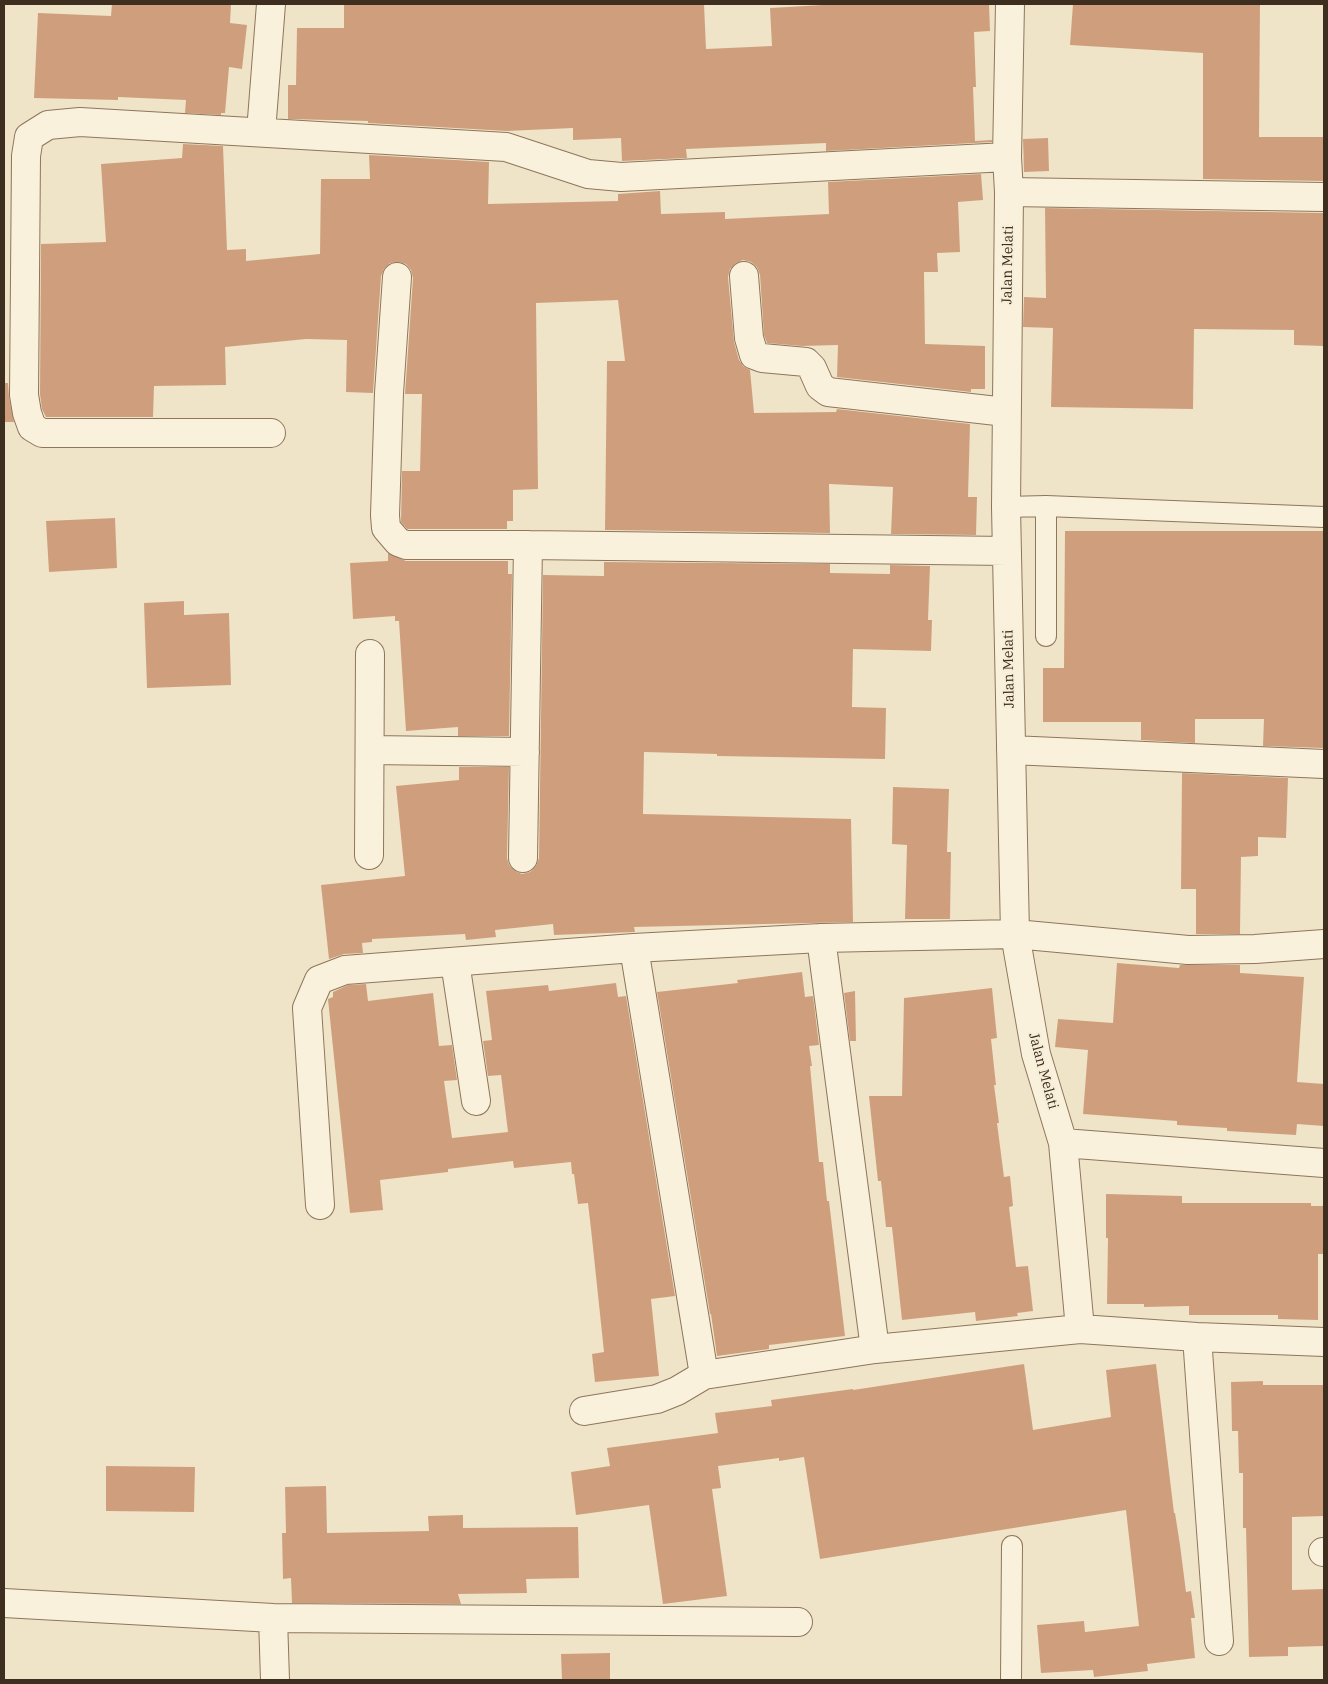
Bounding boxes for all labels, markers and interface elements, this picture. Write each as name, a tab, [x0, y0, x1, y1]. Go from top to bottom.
street label: Jalan Melati	[999, 225, 1017, 305]
street label: Jalan Melati	[1000, 629, 1018, 709]
street label: Jalan Melati	[1025, 1031, 1061, 1111]

